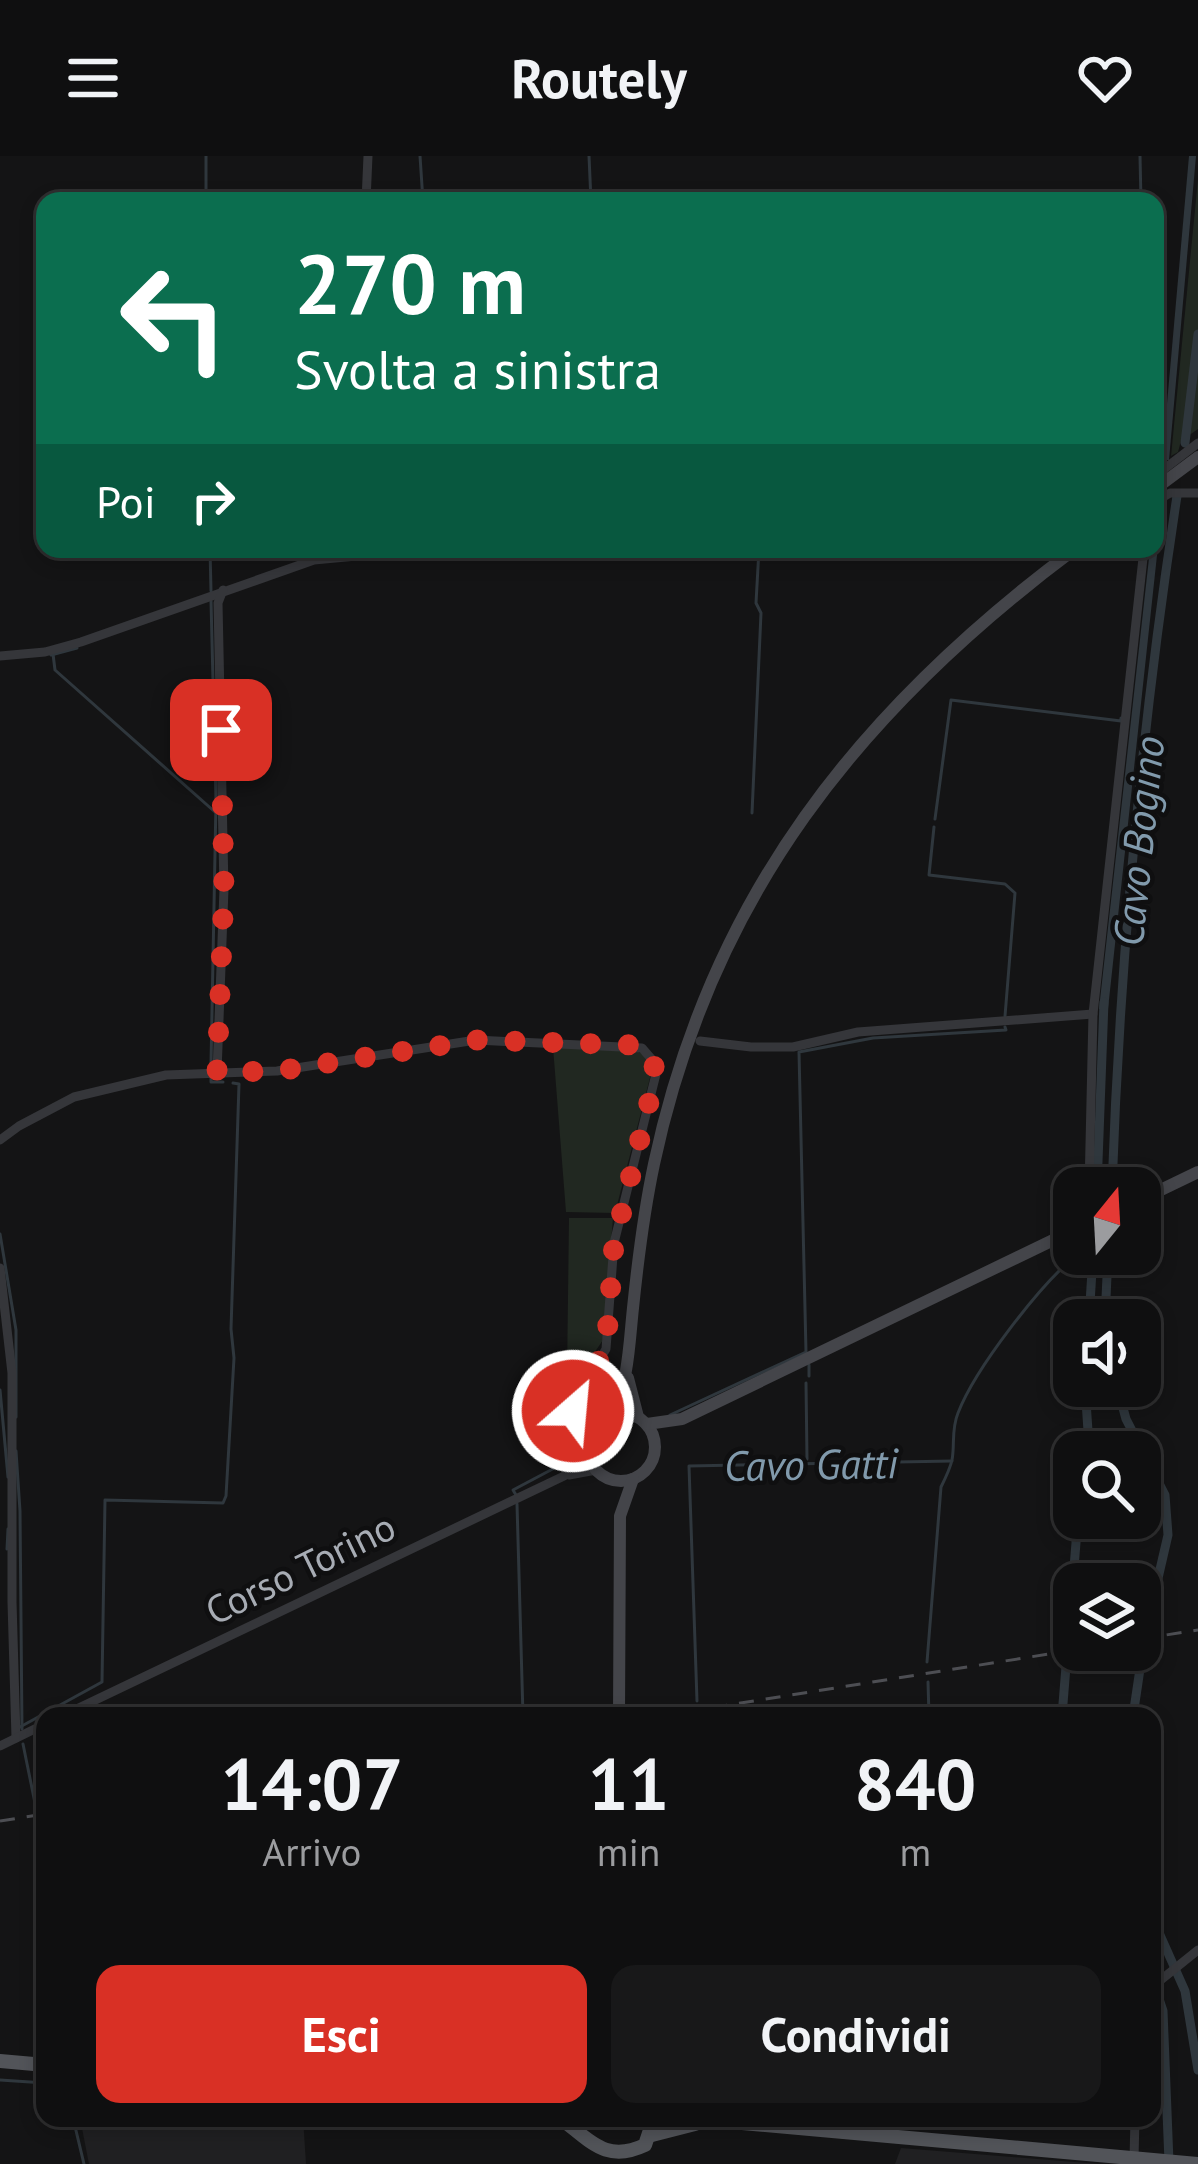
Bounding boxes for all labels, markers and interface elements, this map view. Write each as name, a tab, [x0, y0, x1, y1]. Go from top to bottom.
text: Routely	[511, 43, 687, 113]
icon: menu	[60, 45, 126, 111]
icon: heart	[1072, 45, 1138, 111]
text: 270 m	[294, 228, 526, 337]
icon: left	[96, 240, 252, 396]
text: Svolta a sinistra	[294, 334, 661, 404]
icon: right	[180, 468, 246, 534]
text: Poi	[96, 472, 156, 530]
pin	[170, 679, 272, 781]
icon: arrive	[188, 697, 254, 763]
water label: Cavo Bogino	[1100, 733, 1176, 949]
north arrow	[1053, 1167, 1161, 1275]
map controls	[1053, 1167, 1161, 1671]
button: sound	[1053, 1299, 1161, 1407]
position arrow	[510, 1348, 636, 1474]
button: search	[1053, 1431, 1161, 1539]
water label: Cavo Gatti	[724, 1435, 900, 1493]
street label: Corso Torino	[197, 1500, 403, 1636]
button: layers	[1053, 1563, 1161, 1671]
text: 14:07	[221, 1737, 403, 1830]
text: 11	[588, 1737, 669, 1830]
text: 840	[854, 1737, 976, 1830]
text: Arrivo	[262, 1826, 361, 1877]
text: min	[597, 1826, 660, 1877]
text: m	[899, 1826, 931, 1877]
button: Esci	[96, 1965, 587, 2103]
button: Condividi	[611, 1965, 1101, 2103]

